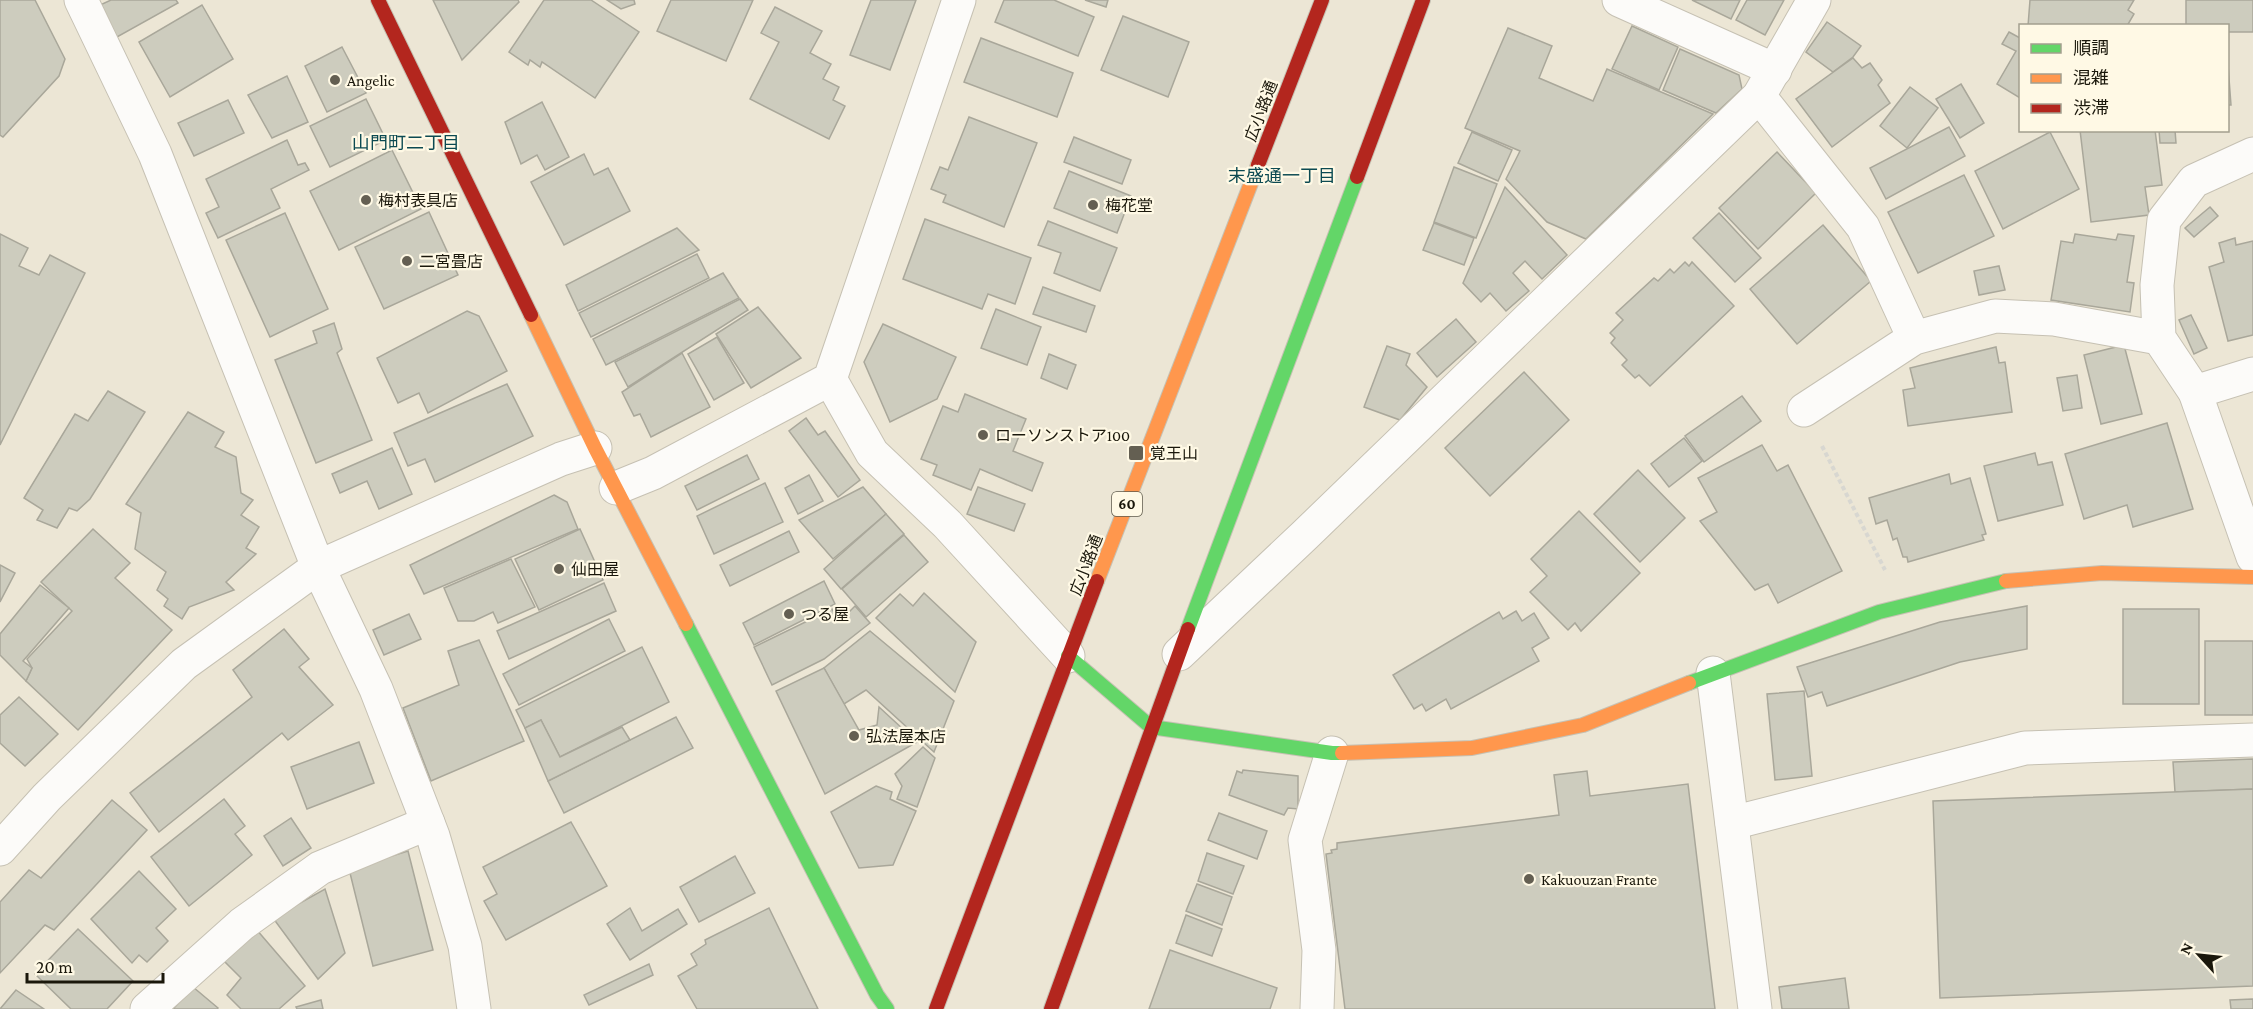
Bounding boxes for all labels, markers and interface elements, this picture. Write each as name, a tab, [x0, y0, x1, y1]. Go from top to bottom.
legend	[2019, 24, 2229, 132]
text: 順調	[2073, 38, 2109, 58]
text: 混雑	[2073, 68, 2109, 88]
place label: Angelic	[347, 72, 395, 90]
marker: Angelic	[328, 73, 342, 87]
street label: 広小路通	[1242, 78, 1280, 144]
text: 渋滞	[2073, 98, 2109, 118]
district label: 山門町二丁目	[352, 133, 460, 153]
district label: 末盛通一丁目	[1228, 166, 1336, 186]
place label: 梅村表具店	[378, 192, 458, 209]
marker: 梅村表具店	[359, 193, 373, 207]
place label: 梅花堂	[1105, 197, 1153, 214]
marker: 梅花堂	[1086, 198, 1100, 212]
place label: 二宮畳店	[419, 253, 483, 270]
marker: 二宮畳店	[400, 254, 414, 268]
place label: ローソンストア100	[995, 427, 1130, 444]
marker: ローソンストア100	[976, 428, 990, 442]
marker: 覚王山	[1127, 444, 1145, 462]
place label: 覚王山	[1150, 445, 1198, 462]
road number: 60	[1112, 492, 1142, 516]
street label: 広小路通	[1067, 532, 1105, 598]
place label: 仙田屋	[571, 561, 619, 578]
marker: 仙田屋	[552, 562, 566, 576]
place label: つる屋	[801, 606, 849, 623]
marker: つる屋	[782, 607, 796, 621]
place label: 弘法屋本店	[866, 728, 946, 745]
marker: 弘法屋本店	[847, 729, 861, 743]
place label: Kakuouzan Frante	[1541, 871, 1657, 888]
marker: Kakuouzan Frante	[1522, 872, 1536, 886]
north arrow	[2169, 925, 2229, 985]
text: N	[2176, 940, 2196, 957]
scale bar	[27, 946, 164, 984]
text: 20 m	[36, 957, 73, 977]

